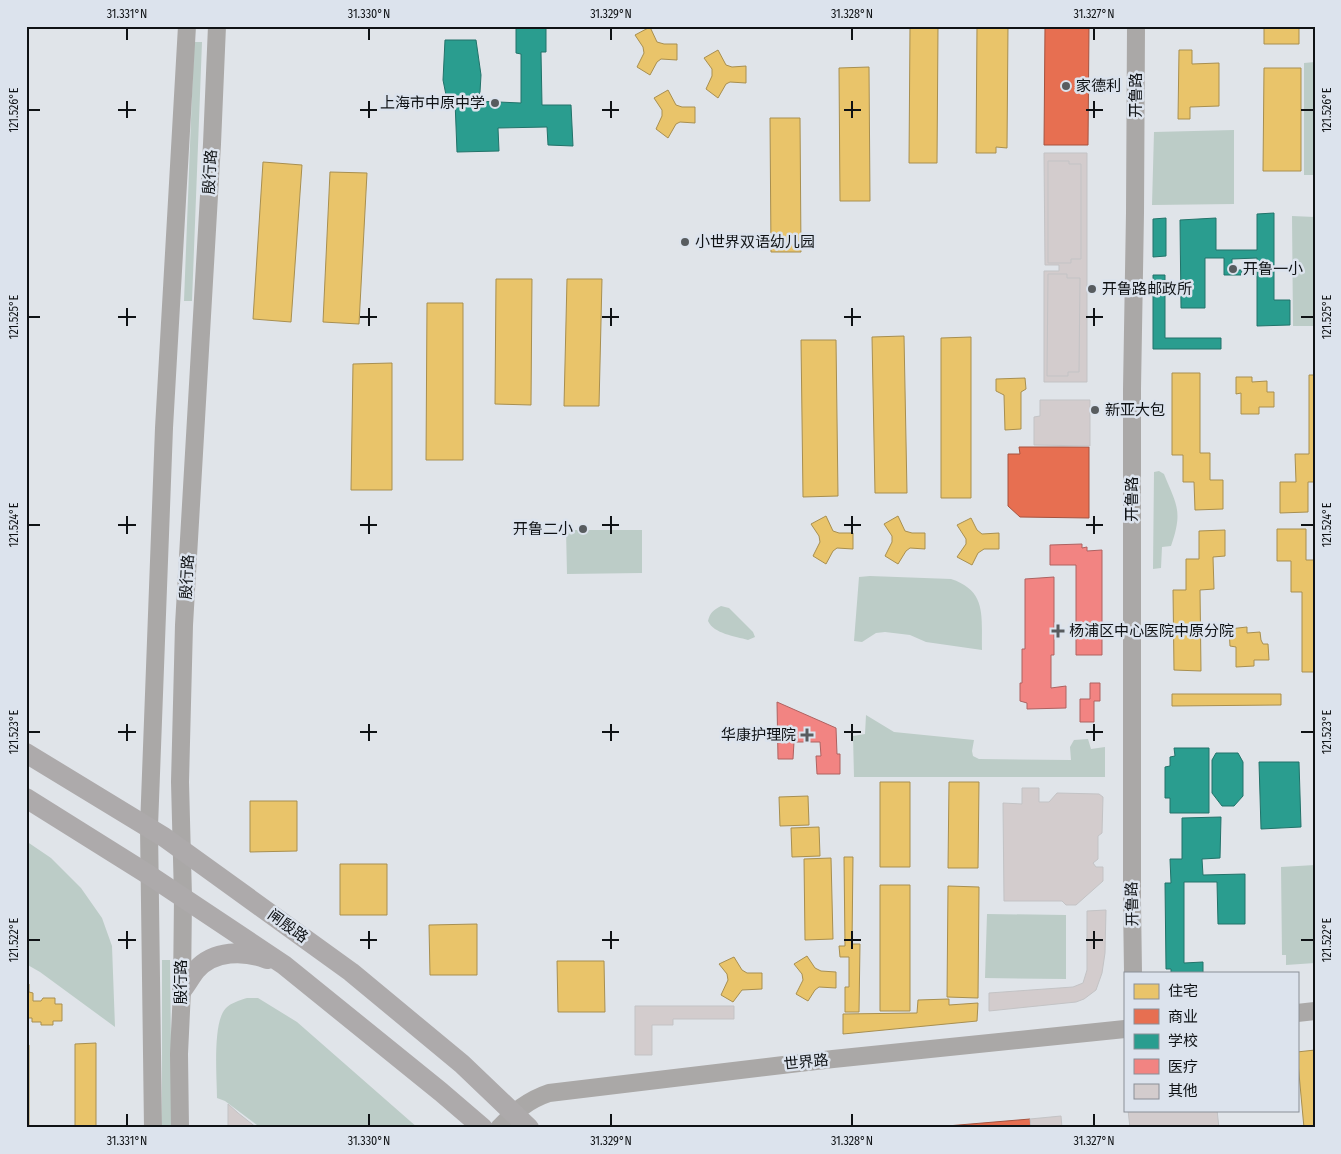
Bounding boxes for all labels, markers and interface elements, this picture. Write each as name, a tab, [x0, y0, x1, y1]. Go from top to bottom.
text: 31.331°N	[107, 7, 147, 21]
text: 31.330°N	[348, 7, 390, 21]
text: 31.329°N	[590, 7, 632, 21]
text: 31.328°N	[831, 7, 873, 21]
text: 31.327°N	[1074, 7, 1114, 21]
street label: 开鲁路	[1127, 72, 1145, 118]
place label: 家德利	[1076, 77, 1121, 95]
marker: 家德利	[1060, 80, 1072, 92]
text: 121.526°E	[7, 87, 21, 132]
text: 121.526°E	[1320, 87, 1334, 132]
place label: 上海市中原中学	[380, 94, 485, 112]
marker: 上海市中原中学	[489, 97, 501, 109]
street label: 殷行路	[200, 149, 220, 195]
place label: 小世界双语幼儿园	[695, 233, 815, 251]
marker: 小世界双语幼儿园	[679, 236, 691, 248]
place label: 开鲁一小	[1243, 260, 1303, 278]
marker: 开鲁一小	[1227, 263, 1239, 275]
place label: 开鲁路邮政所	[1102, 280, 1192, 298]
marker: 开鲁路邮政所	[1086, 283, 1098, 295]
text: 121.525°E	[7, 294, 21, 339]
text: 121.525°E	[1320, 294, 1334, 339]
place label: 新亚大包	[1105, 401, 1165, 419]
marker: 新亚大包	[1089, 404, 1101, 416]
street label: 开鲁路	[1123, 476, 1141, 522]
text: 121.524°E	[7, 502, 21, 547]
text: 121.524°E	[1320, 502, 1334, 547]
place label: 开鲁二小	[513, 520, 573, 538]
marker: 开鲁二小	[577, 523, 589, 535]
street label: 殷行路	[177, 554, 197, 600]
place label: 杨浦区中心医院中原分院	[1069, 622, 1234, 640]
marker: 杨浦区中心医院中原分院	[1051, 624, 1065, 638]
text: 121.523°E	[7, 709, 21, 754]
text: 121.523°E	[1320, 709, 1334, 754]
place label: 华康护理院	[721, 726, 796, 744]
marker: 华康护理院	[800, 728, 814, 742]
street label: 开鲁路	[1123, 881, 1141, 927]
street label: 闸殷路	[265, 905, 311, 947]
text: 121.522°E	[7, 917, 21, 962]
text: 121.522°E	[1320, 917, 1334, 962]
street label: 殷行路	[172, 959, 190, 1005]
legend	[1124, 972, 1298, 1112]
text: 住宅	[1168, 982, 1198, 1000]
text: 商业	[1168, 1008, 1198, 1026]
text: 学校	[1168, 1032, 1198, 1050]
street label: 世界路	[783, 1051, 829, 1073]
text: 医疗	[1168, 1058, 1198, 1076]
text: 其他	[1168, 1082, 1198, 1100]
text: 31.331°N	[107, 1134, 147, 1148]
text: 31.330°N	[348, 1134, 390, 1148]
text: 31.329°N	[590, 1134, 632, 1148]
text: 31.328°N	[831, 1134, 873, 1148]
text: 31.327°N	[1074, 1134, 1114, 1148]

